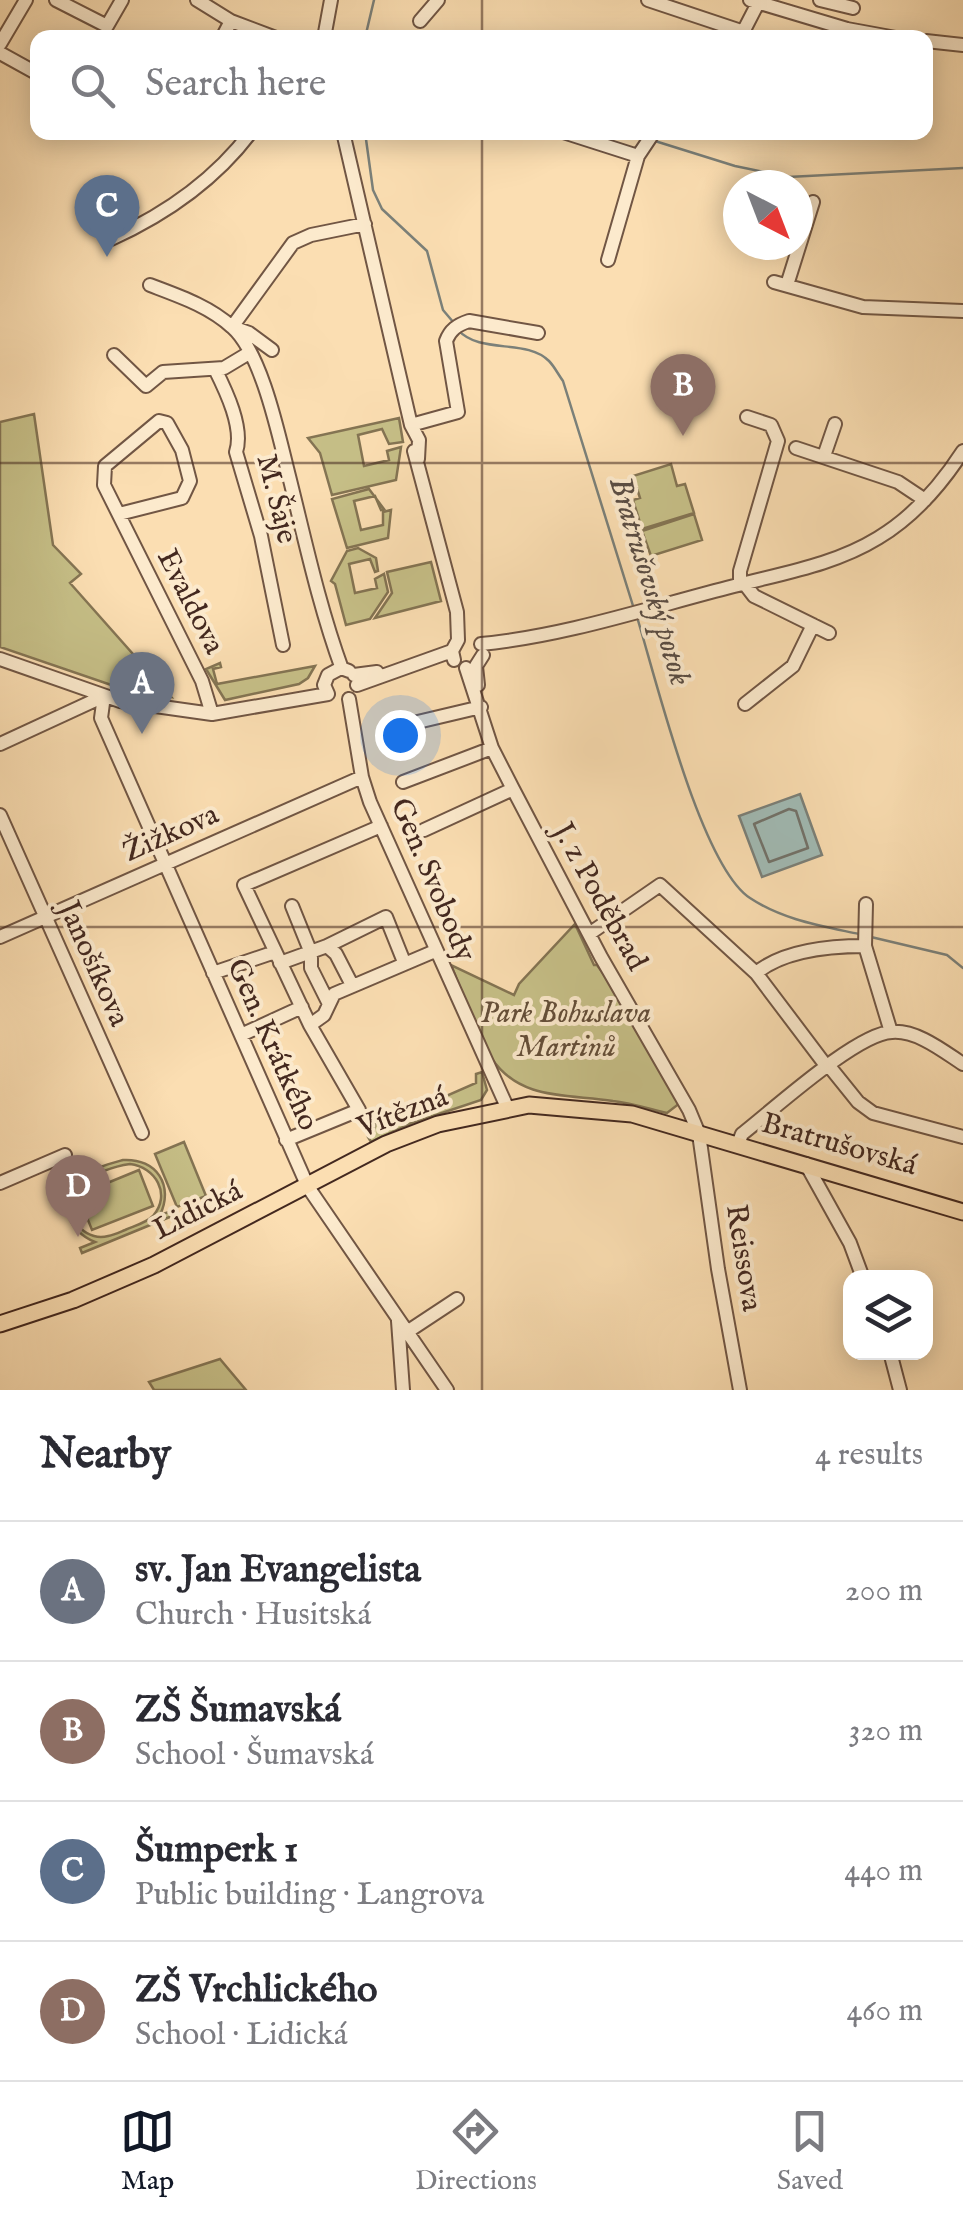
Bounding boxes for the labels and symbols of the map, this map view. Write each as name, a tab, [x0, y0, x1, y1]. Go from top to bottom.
north arrow	[723, 170, 813, 260]
pin: C	[74, 174, 140, 257]
pin: B	[650, 354, 716, 436]
street label: M. Šaje	[247, 451, 305, 547]
water label: Bratrušovský potok	[598, 472, 700, 691]
street label: Evaldova	[147, 543, 233, 661]
pin: A	[110, 652, 174, 734]
your location	[375, 710, 426, 761]
street label: Gen. Svobody	[381, 793, 484, 968]
street label: Žižkova	[117, 796, 225, 872]
street label: J. z Poděbrad	[541, 814, 656, 979]
street label: Janošíkova	[47, 893, 137, 1033]
street label: Gen. Krátkého	[217, 953, 327, 1137]
park label: Park Bohuslava Martinů	[481, 995, 651, 1067]
street label: Vítězná	[352, 1078, 454, 1148]
street label: Bratrušovská	[757, 1105, 921, 1185]
pin: D	[46, 1154, 110, 1237]
street label: Lidická	[147, 1172, 249, 1250]
street label: Reissova	[716, 1202, 770, 1314]

